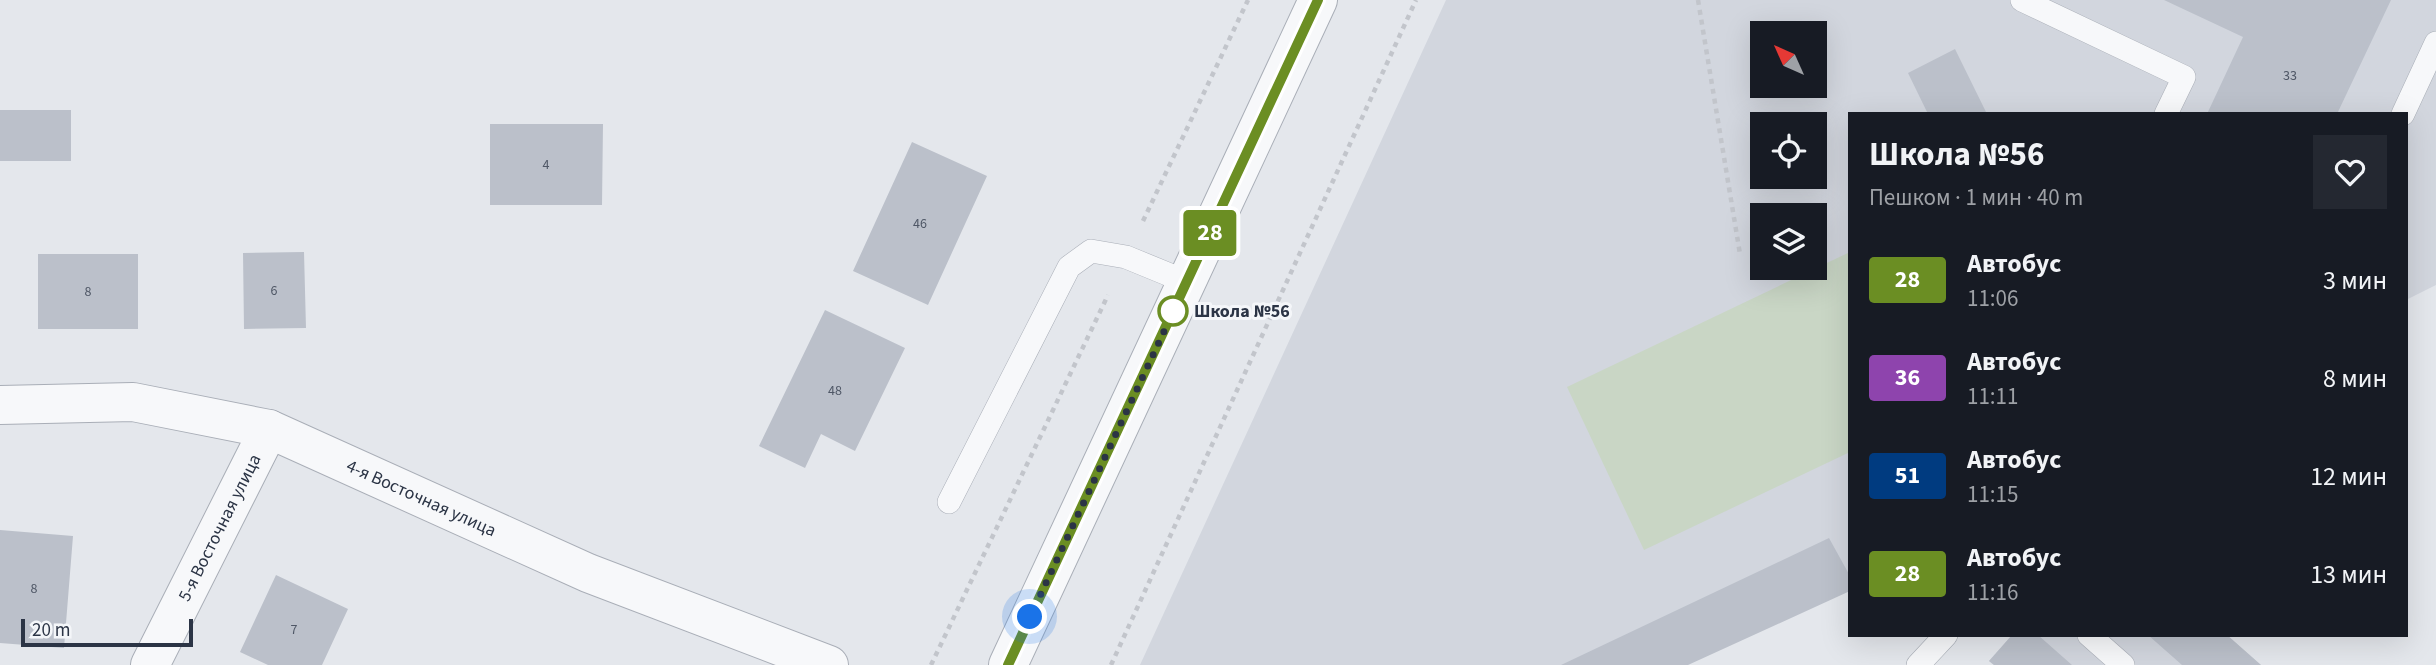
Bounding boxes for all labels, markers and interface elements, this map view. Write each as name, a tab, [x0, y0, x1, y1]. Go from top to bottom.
north arrow	[1750, 21, 1827, 98]
map controls	[1750, 21, 1827, 280]
house number: 33	[2283, 66, 2297, 86]
button: locate	[1750, 112, 1827, 189]
text: Школа №56	[1869, 131, 2044, 178]
button: heart	[2313, 135, 2387, 209]
house number: 4	[543, 155, 550, 175]
text: Пешком · 1 мин · 40 m	[1869, 181, 2083, 214]
button: layers	[1750, 203, 1827, 280]
line badge: 28	[1178, 210, 1242, 256]
house number: 46	[913, 214, 927, 234]
text: 28	[1197, 215, 1223, 250]
text: Автобус	[1967, 245, 2061, 282]
text: 28	[1895, 262, 1920, 297]
text: 3 мин	[2323, 262, 2387, 299]
house number: 6	[271, 281, 278, 301]
house number: 8	[85, 282, 92, 302]
text: 11:06	[1967, 282, 2018, 315]
marker: Школа №56	[1158, 296, 1188, 326]
place label: Школа №56	[1194, 299, 1290, 324]
text: Автобус	[1967, 343, 2061, 380]
text: 36	[1895, 360, 1920, 395]
text: 8 мин	[2323, 360, 2387, 397]
text: 11:11	[1967, 380, 2018, 413]
house number: 48	[828, 381, 842, 401]
text: Автобус	[1967, 441, 2061, 478]
street label: 5-я Восточная улица	[172, 450, 267, 605]
street label: 4-я Восточная улица	[343, 453, 500, 543]
text: 51	[1895, 458, 1920, 493]
text: 12 мин	[2310, 458, 2387, 495]
text: 11:15	[1967, 478, 2018, 511]
text: Автобус	[1967, 539, 2061, 576]
text: 28	[1895, 556, 1920, 591]
text: 13 мин	[2310, 556, 2387, 593]
text: 11:16	[1967, 576, 2018, 609]
house number: 8	[31, 579, 38, 599]
your location	[1012, 599, 1047, 634]
scale bar	[21, 616, 192, 648]
text: 20 m	[32, 617, 70, 644]
house number: 7	[291, 620, 298, 640]

